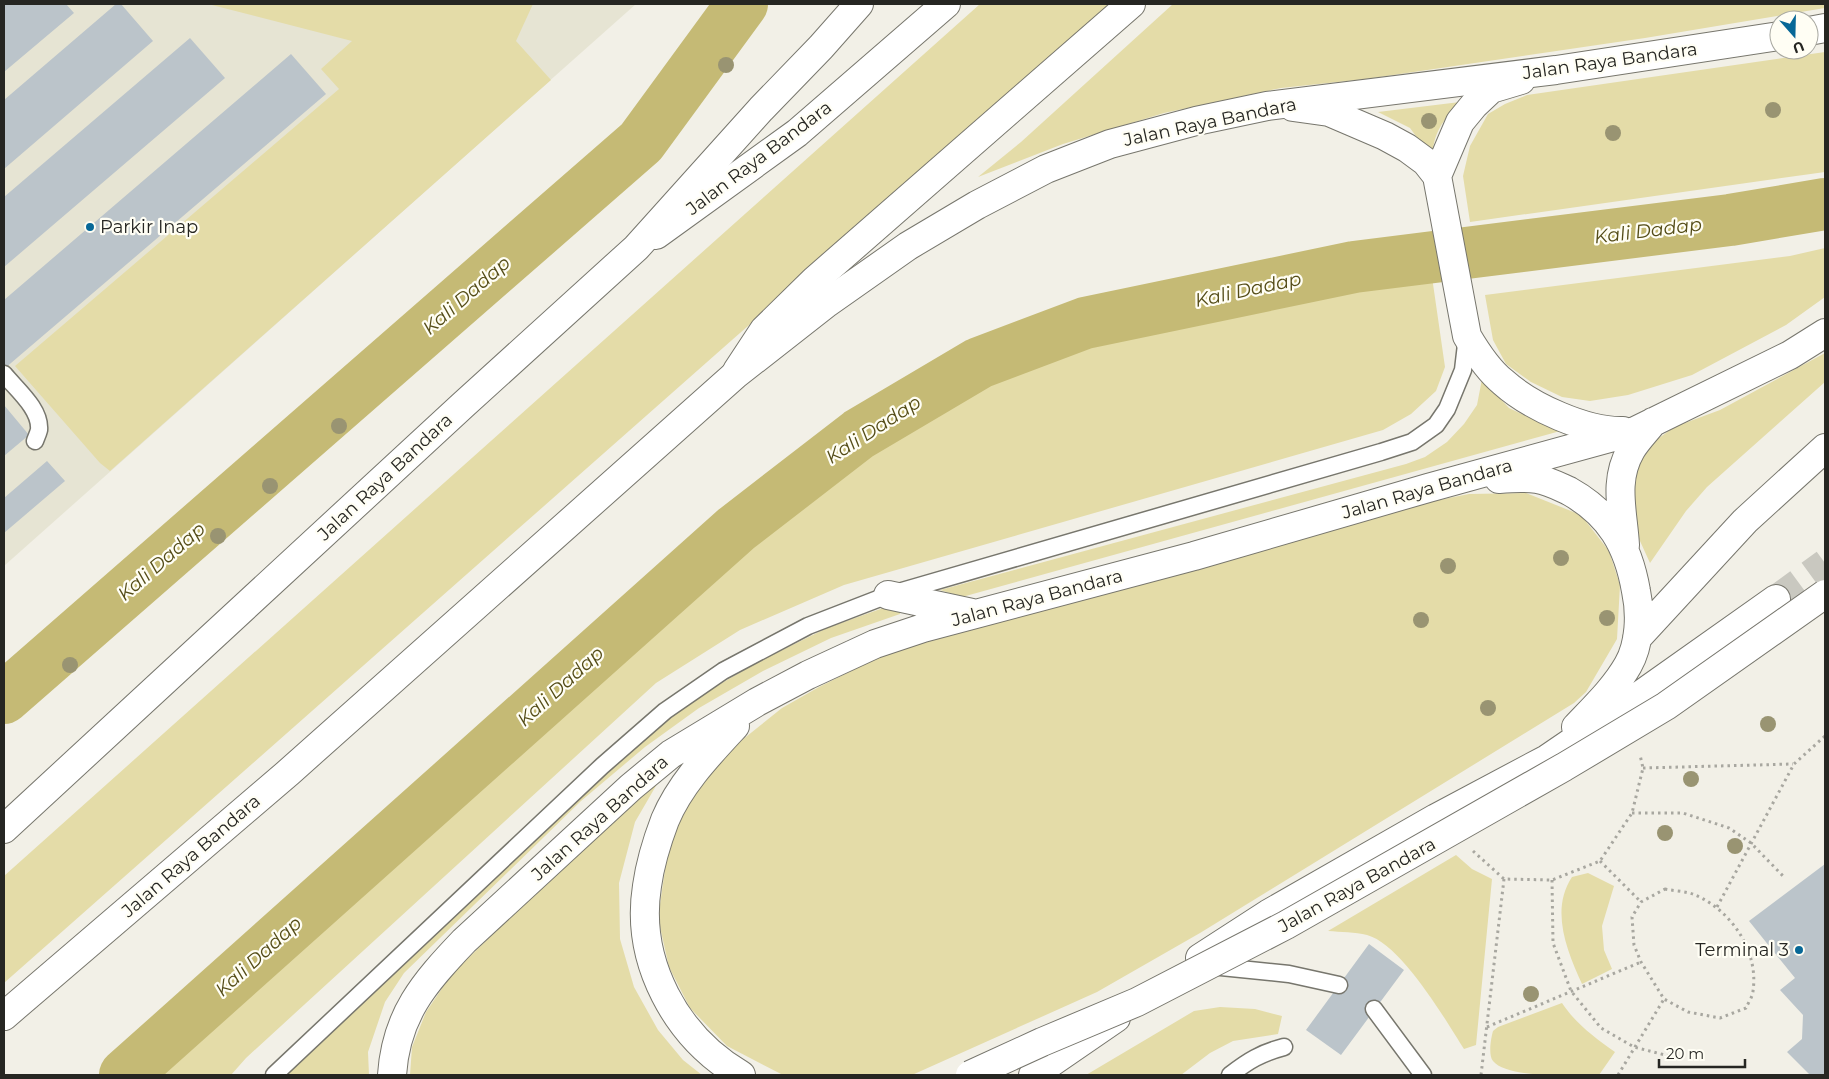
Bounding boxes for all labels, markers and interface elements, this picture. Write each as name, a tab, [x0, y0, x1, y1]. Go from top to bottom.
north arrow	[1769, 10, 1819, 60]
text: U	[1790, 37, 1807, 58]
street label: Jalan Raya Bandara	[1520, 38, 1699, 84]
street label: Jalan Raya Bandara	[1121, 93, 1298, 151]
street label: Jalan Raya Bandara	[681, 96, 836, 220]
water label: Kali Dadap	[1593, 212, 1703, 249]
place label: Parkir Inap	[100, 216, 198, 238]
marker: Parkir Inap	[84, 221, 96, 233]
water label: Kali Dadap	[418, 251, 515, 340]
water label: Kali Dadap	[1193, 267, 1304, 312]
water label: Kali Dadap	[822, 390, 925, 469]
street label: Jalan Raya Bandara	[312, 409, 457, 546]
street label: Jalan Raya Bandara	[1338, 454, 1515, 524]
water label: Kali Dadap	[113, 517, 210, 606]
street label: Jalan Raya Bandara	[948, 565, 1125, 632]
water label: Kali Dadap	[512, 641, 608, 731]
street label: Jalan Raya Bandara	[526, 751, 673, 886]
street label: Jalan Raya Bandara	[117, 790, 265, 923]
street label: Jalan Raya Bandara	[1274, 833, 1439, 938]
water label: Kali Dadap	[210, 911, 306, 1001]
place label: Terminal 3	[1695, 939, 1789, 961]
marker: Terminal 3	[1793, 944, 1805, 956]
scale bar	[1659, 1036, 1745, 1068]
text: 20 m	[1666, 1044, 1704, 1063]

